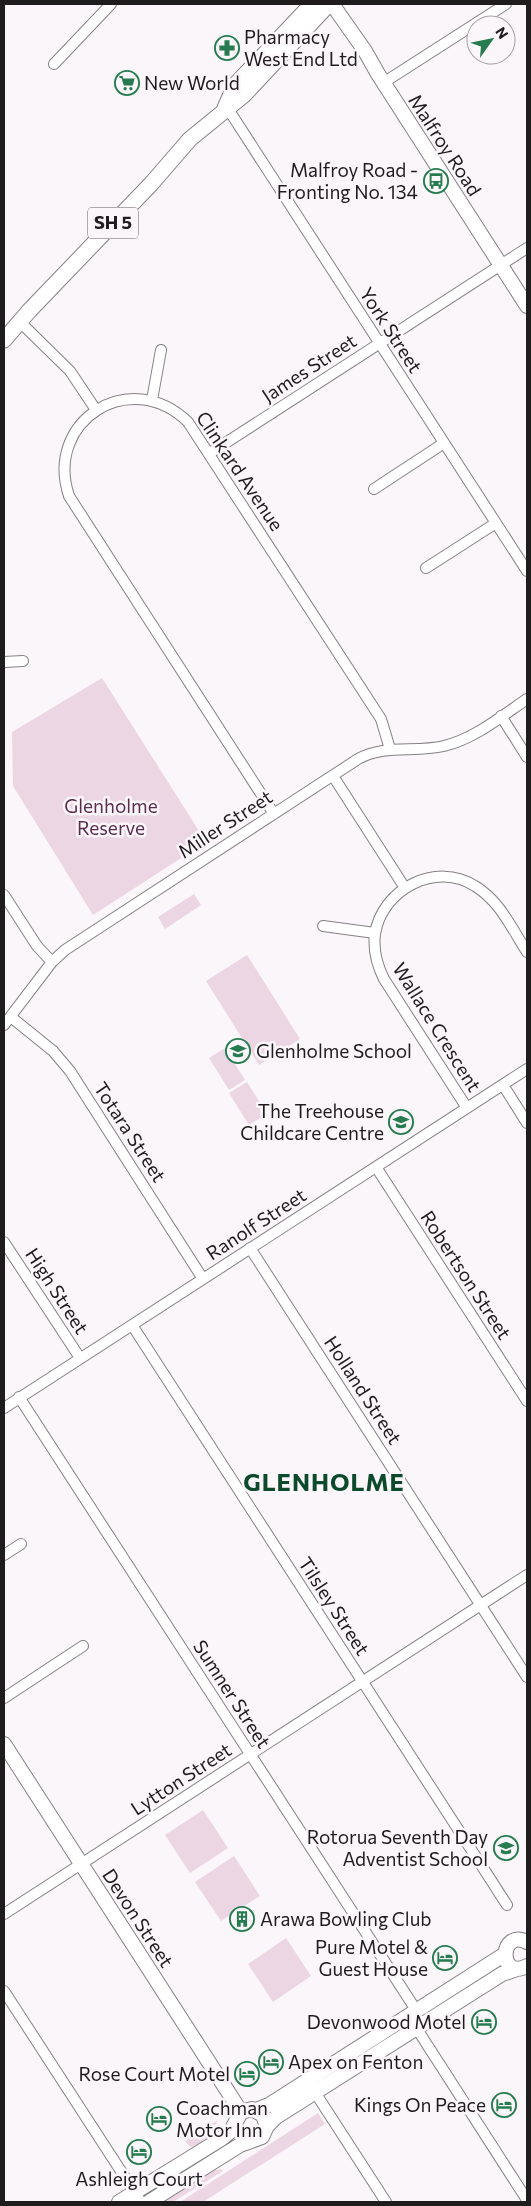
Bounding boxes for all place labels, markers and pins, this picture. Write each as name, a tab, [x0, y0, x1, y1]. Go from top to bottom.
place label: Pharmacy West End Ltd	[244, 25, 358, 70]
pharmacy icon: Pharmacy West End Ltd	[214, 35, 240, 61]
supermarket icon: New World	[114, 70, 140, 96]
place label: New World	[144, 71, 240, 94]
place label: Malfroy Road - Fronting No. 134	[277, 158, 418, 203]
bus stop icon: Malfroy Road - Fronting No. 134	[423, 168, 449, 194]
school or university icon: Glenholme School	[225, 1038, 251, 1064]
place label: Glenholme School	[256, 1039, 412, 1062]
place label: The Treehouse Childcare Centre	[240, 1099, 384, 1144]
school or university icon: The Treehouse Childcare Centre	[388, 1109, 414, 1135]
place label: Rotorua Seventh Day Adventist School	[307, 1825, 488, 1870]
school or university icon: Rotorua Seventh Day Adventist School	[493, 1835, 519, 1861]
building icon: Arawa Bowling Club	[229, 1906, 255, 1932]
place label: Arawa Bowling Club	[260, 1907, 432, 1930]
place label: Pure Motel & Guest House	[315, 1935, 428, 1980]
hotel icon: Pure Motel & Guest House	[432, 1945, 458, 1971]
hotel icon: Devonwood Motel	[471, 2009, 497, 2035]
place label: Devonwood Motel	[307, 2010, 466, 2033]
hotel icon: Apex on Fenton	[258, 2049, 284, 2075]
place label: Apex on Fenton	[288, 2050, 423, 2073]
hotel icon: Rose Court Motel	[234, 2061, 260, 2087]
place label: Rose Court Motel	[79, 2062, 230, 2085]
hotel icon: Kings On Peace	[491, 2092, 517, 2118]
place label: Kings On Peace	[354, 2093, 486, 2116]
place label: Coachman Motor Inn	[176, 2096, 268, 2141]
hotel icon: Coachman Motor Inn	[146, 2106, 172, 2132]
hotel icon: Ashleigh Court	[126, 2139, 152, 2165]
place label: Ashleigh Court	[75, 2167, 203, 2190]

